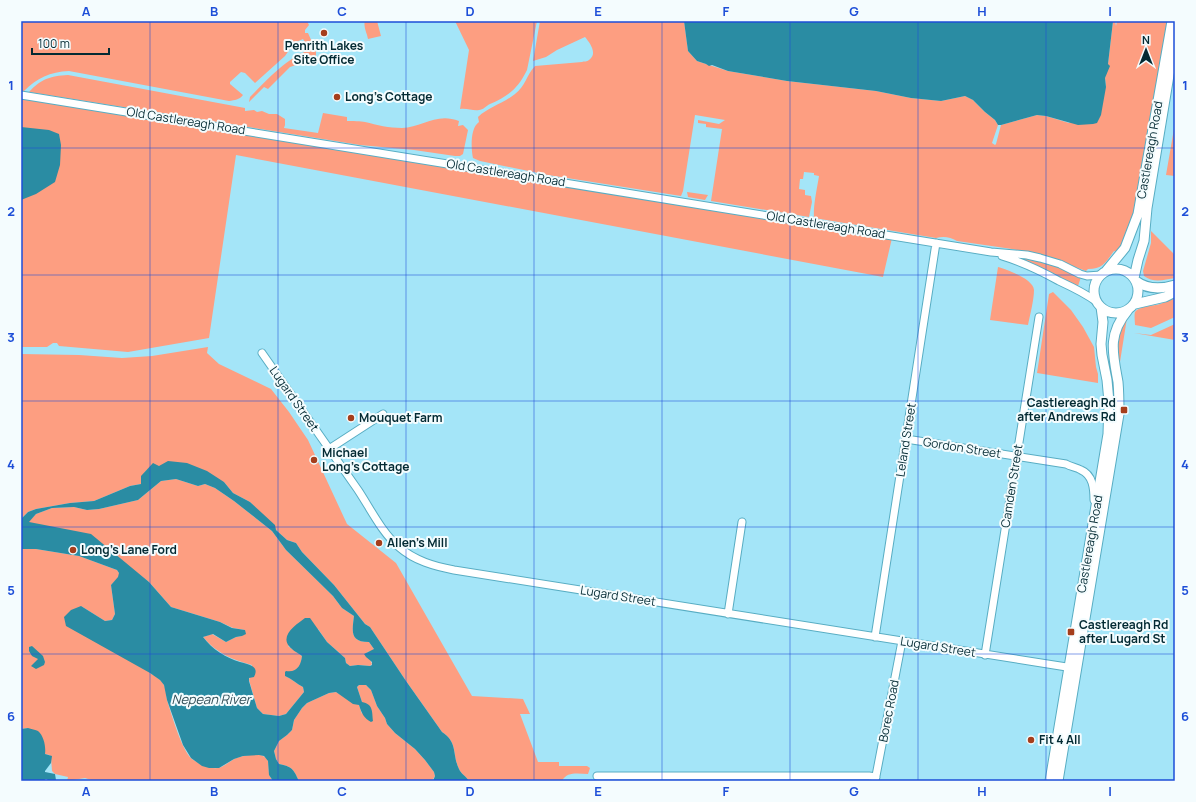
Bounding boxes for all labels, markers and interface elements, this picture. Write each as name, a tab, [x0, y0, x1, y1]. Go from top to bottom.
text: A	[82, 2, 91, 20]
text: B	[210, 2, 218, 20]
text: C	[337, 2, 347, 20]
text: D	[465, 2, 475, 20]
text: E	[594, 2, 602, 20]
text: F	[723, 2, 730, 20]
text: G	[849, 2, 859, 20]
text: H	[977, 2, 987, 20]
text: I	[1108, 2, 1112, 20]
marker: Penrith Lakes Site Office	[319, 28, 329, 38]
scale bar	[32, 30, 109, 56]
north arrow	[1126, 30, 1166, 70]
text: N	[1142, 32, 1150, 47]
text: 100 m	[38, 35, 70, 52]
place label: Penrith Lakes Site Office	[285, 37, 364, 68]
text: 1	[8, 76, 14, 94]
text: 1	[1182, 76, 1188, 94]
place label: Long's Cottage	[345, 88, 433, 105]
marker: Long's Cottage	[332, 92, 342, 102]
street label: Castlereagh Road	[1133, 100, 1166, 200]
street label: Old Castlereagh Road	[125, 103, 247, 138]
street label: Old Castlereagh Road	[445, 155, 567, 190]
text: 2	[7, 202, 15, 220]
text: 2	[1181, 202, 1189, 220]
street label: Old Castlereagh Road	[765, 207, 887, 242]
text: 3	[7, 328, 15, 346]
text: 3	[1181, 328, 1189, 346]
street label: Lugard Street	[266, 363, 323, 435]
place label: Castlereagh Rd after Andrews Rd	[1017, 394, 1116, 425]
street label: Leland Street	[891, 402, 920, 478]
marker: Castlereagh Rd after Andrews Rd	[1119, 405, 1129, 415]
place label: Mouquet Farm	[359, 409, 443, 426]
marker: Mouquet Farm	[346, 413, 356, 423]
street label: Gordon Street	[922, 433, 1002, 462]
street label: Camden Street	[997, 443, 1027, 529]
place label: Michael Long's Cottage	[322, 444, 410, 475]
text: 4	[7, 455, 15, 473]
marker: Michael Long's Cottage	[309, 455, 319, 465]
text: 4	[1181, 455, 1189, 473]
street label: Castlereagh Road	[1073, 494, 1106, 594]
place label: Allen's Mill	[387, 534, 448, 551]
marker: Allen's Mill	[374, 538, 384, 548]
place label: Long's Lane Ford	[81, 541, 177, 558]
marker: Long's Lane Ford	[68, 545, 78, 555]
text: 5	[7, 581, 15, 599]
street label: Lugard Street	[579, 581, 657, 610]
text: 5	[1181, 581, 1189, 599]
place label: Castlereagh Rd after Lugard St	[1079, 616, 1168, 647]
marker: Castlereagh Rd after Lugard St	[1066, 627, 1076, 637]
street label: Lugard Street	[899, 632, 977, 661]
street label: Borec Road	[874, 678, 903, 744]
water label: Nepean River	[172, 690, 253, 708]
text: 6	[7, 707, 15, 725]
text: 6	[1181, 707, 1189, 725]
place label: Fit 4 All	[1039, 731, 1081, 748]
marker: Fit 4 All	[1026, 735, 1036, 745]
text: A	[82, 782, 91, 800]
text: B	[210, 782, 218, 800]
text: C	[337, 782, 347, 800]
text: D	[465, 782, 475, 800]
text: E	[594, 782, 602, 800]
text: F	[723, 782, 730, 800]
text: G	[849, 782, 859, 800]
text: H	[977, 782, 987, 800]
text: I	[1108, 782, 1112, 800]

